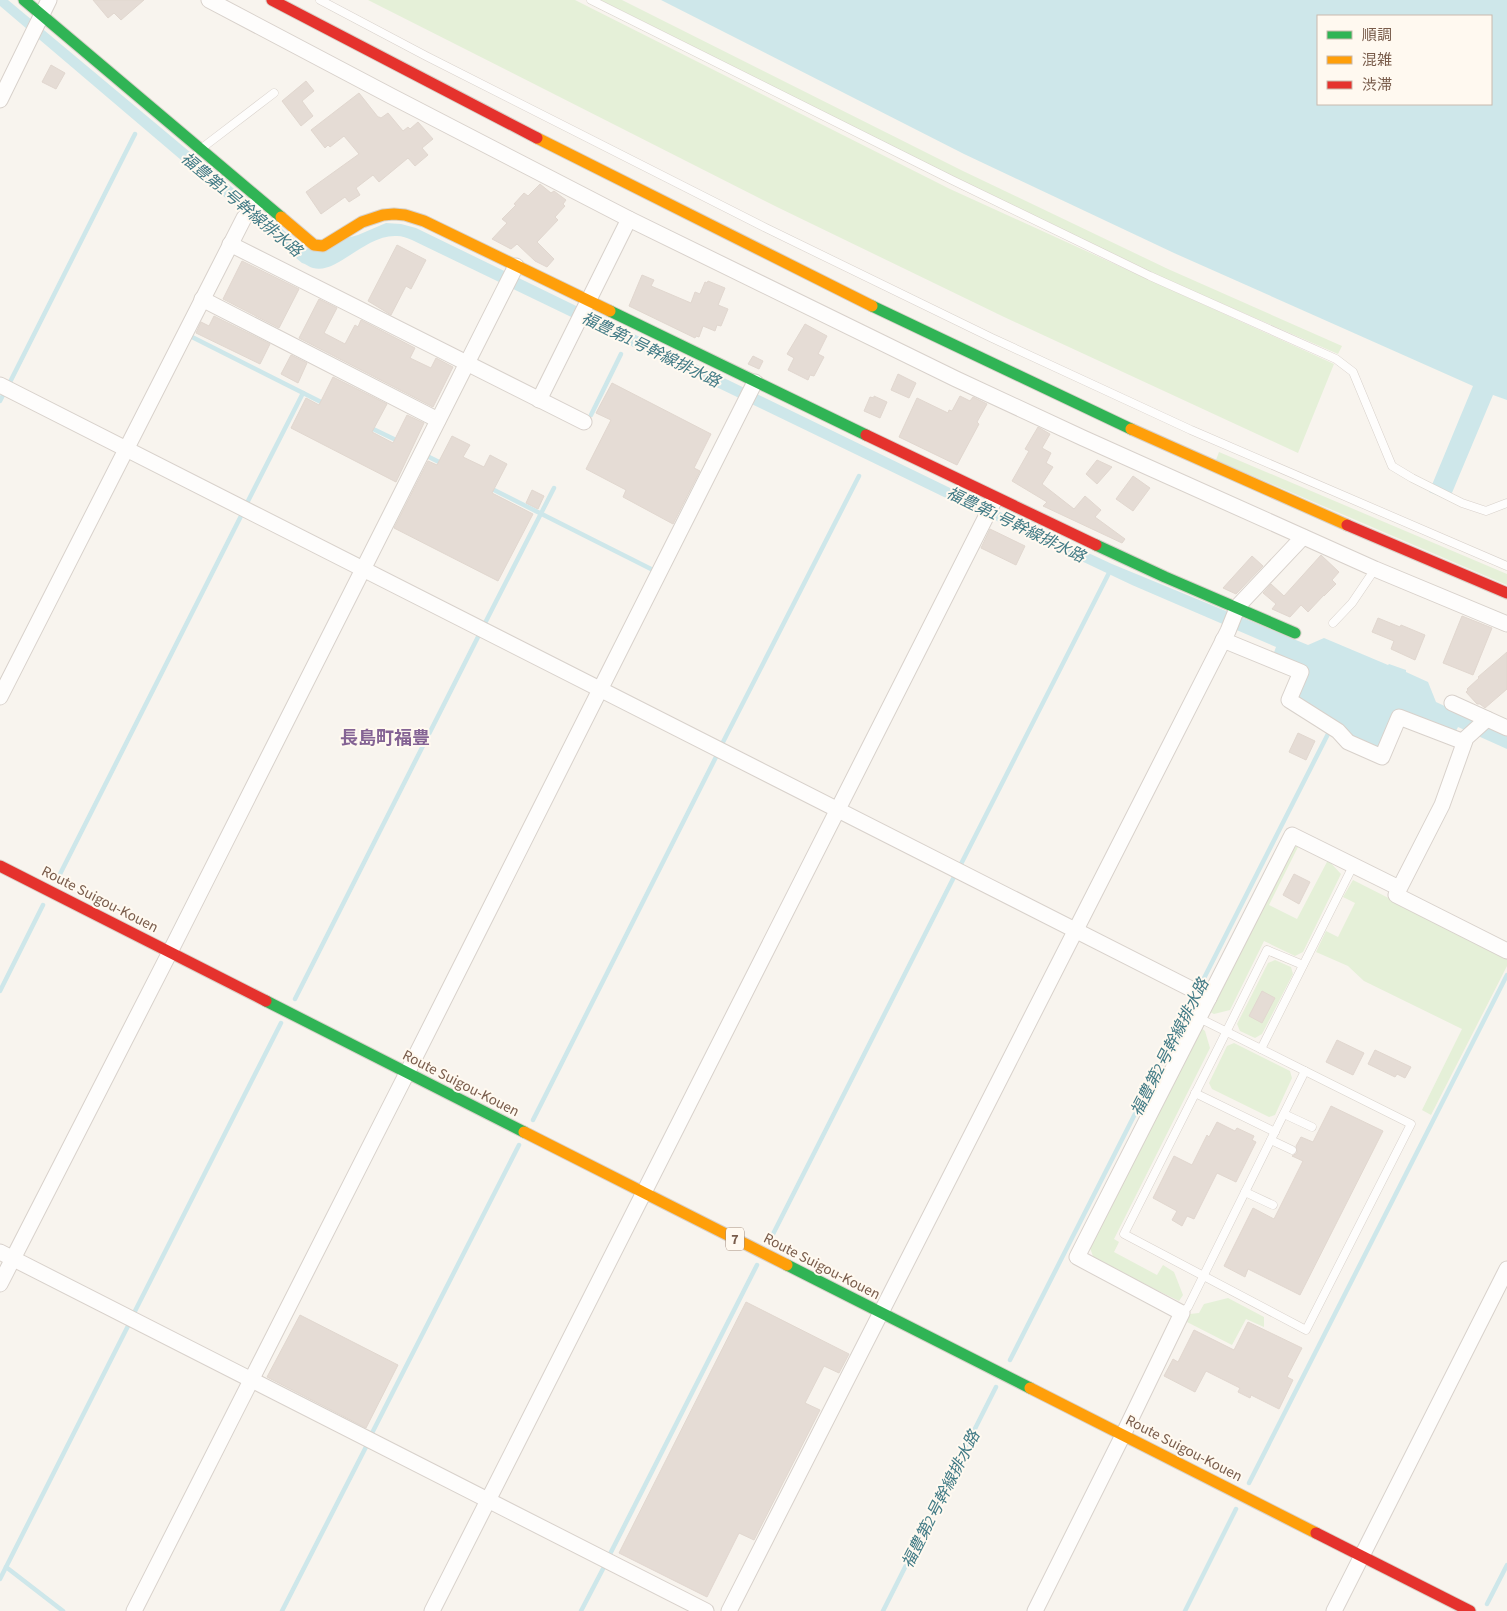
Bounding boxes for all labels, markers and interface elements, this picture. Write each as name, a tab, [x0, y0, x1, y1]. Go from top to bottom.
legend	[1317, 15, 1492, 105]
text: 順調	[1362, 25, 1392, 46]
text: 混雑	[1362, 50, 1392, 71]
text: 渋滞	[1362, 75, 1392, 96]
water label: 福豊第1号幹線排水路	[176, 148, 308, 263]
water label: 福豊第1号幹線排水路	[578, 307, 725, 394]
water label: 福豊第1号幹線排水路	[943, 482, 1090, 569]
district label: 長島町福豊	[340, 726, 430, 751]
street label: Route Suigou-Kouen	[38, 861, 162, 938]
water label: 福豊第2号幹線排水路	[1126, 973, 1215, 1120]
street label: Route Suigou-Kouen	[399, 1045, 523, 1122]
road number: 7	[726, 1228, 744, 1250]
street label: Route Suigou-Kouen	[760, 1228, 884, 1305]
street label: Route Suigou-Kouen	[1122, 1410, 1246, 1487]
water label: 福豊第2号幹線排水路	[897, 1425, 986, 1572]

